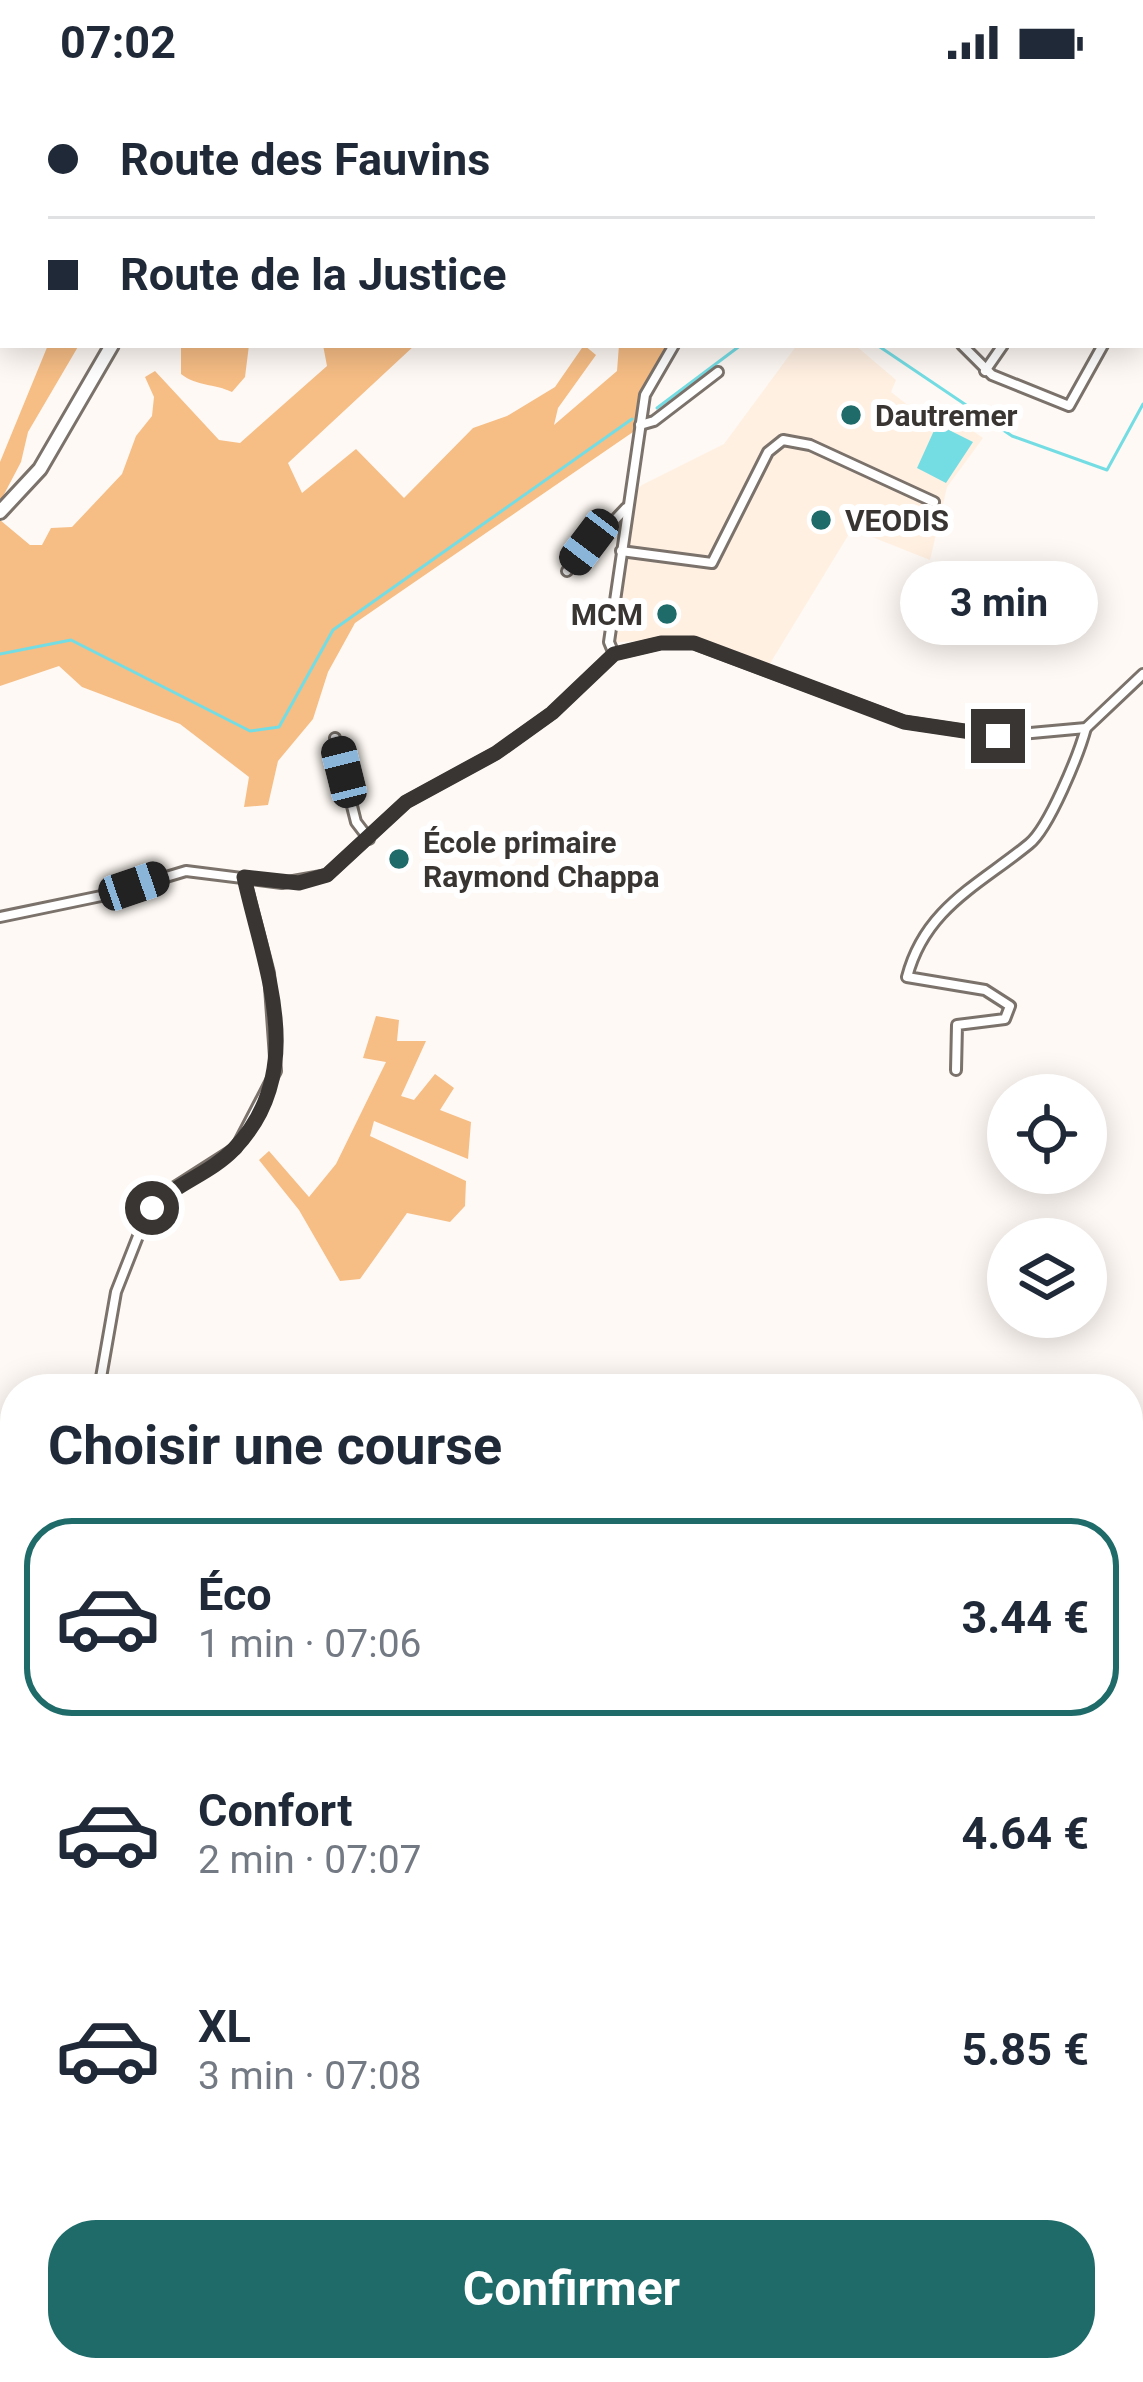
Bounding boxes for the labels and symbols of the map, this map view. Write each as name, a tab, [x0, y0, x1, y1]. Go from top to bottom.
place label: Dautremer	[875, 398, 1018, 433]
marker: Dautremer	[838, 402, 864, 428]
car	[553, 502, 625, 582]
place label: VEODIS	[845, 503, 949, 538]
marker: VEODIS	[808, 507, 834, 533]
callout: 3 min	[899, 562, 1097, 646]
place label: MCM	[571, 597, 643, 632]
marker: MCM	[654, 601, 680, 627]
route end	[971, 709, 1025, 763]
car	[318, 733, 370, 811]
place label: École primaire Raymond Chappa	[423, 825, 660, 894]
marker: École primaire Raymond Chappa	[386, 846, 412, 872]
car	[94, 857, 174, 915]
route start	[125, 1181, 179, 1235]

